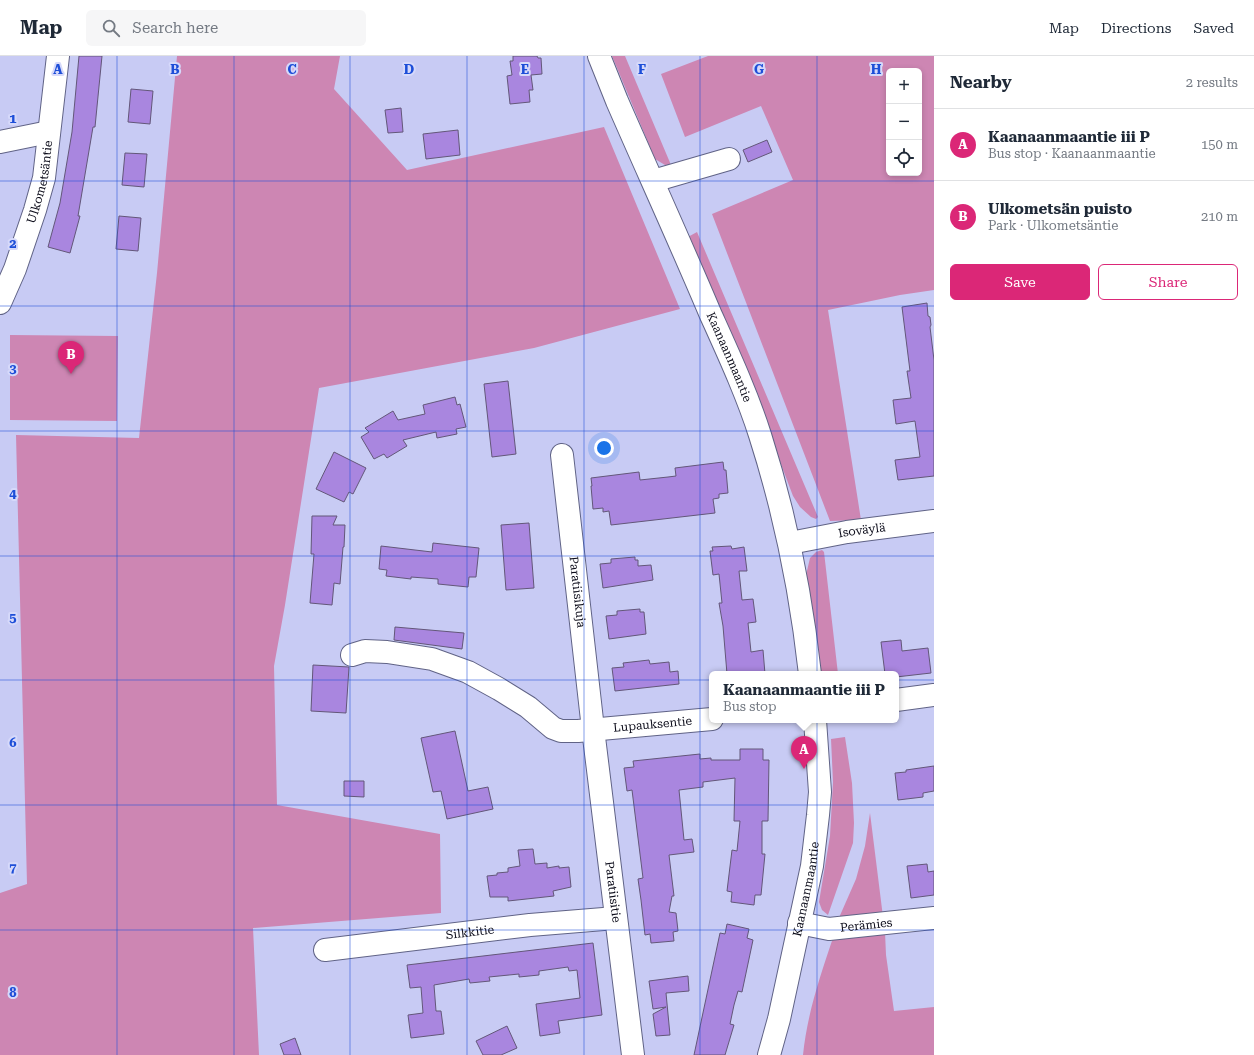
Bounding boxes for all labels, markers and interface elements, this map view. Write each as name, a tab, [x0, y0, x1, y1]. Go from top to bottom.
search box	[86, 10, 366, 46]
text: Map	[20, 16, 62, 39]
icon: search	[100, 17, 122, 39]
text: Search here	[132, 19, 218, 37]
text: Map	[1049, 20, 1079, 36]
text: Directions	[1101, 20, 1171, 36]
text: Saved	[1193, 20, 1234, 36]
text: A	[53, 62, 63, 77]
text: B	[170, 62, 180, 77]
text: C	[287, 62, 297, 77]
text: D	[404, 62, 414, 77]
text: E	[521, 62, 529, 77]
text: F	[638, 62, 646, 77]
text: G	[754, 62, 764, 77]
text: H	[871, 62, 882, 77]
map controls	[886, 68, 922, 176]
button: +	[886, 68, 922, 104]
text: Nearby	[950, 72, 1012, 92]
text: 2 results	[1186, 75, 1238, 90]
button: −	[886, 104, 922, 140]
text: 1	[9, 111, 17, 126]
text: Kaanaanmaantie iii P	[988, 128, 1150, 146]
text: A	[958, 137, 968, 152]
text: 150 m	[1201, 137, 1238, 152]
street label: Ulkometsäntie	[24, 139, 55, 225]
button: locate	[886, 140, 922, 176]
text: Bus stop · Kaanaanmaantie	[988, 146, 1156, 161]
text: Ulkometsän puisto	[988, 200, 1132, 218]
text: B	[958, 209, 968, 224]
text: 210 m	[1201, 209, 1238, 224]
text: Park · Ulkometsäntie	[988, 218, 1118, 233]
text: 2	[9, 236, 17, 251]
button: Save	[950, 264, 1090, 300]
button: Share	[1098, 264, 1238, 300]
street label: Kaanaanmaantie	[704, 310, 755, 404]
pin: B	[58, 341, 84, 374]
text: 3	[9, 361, 17, 376]
your location	[594, 438, 614, 458]
text: 4	[9, 486, 17, 501]
street label: Isoväylä	[837, 520, 887, 541]
street label: Paratiisikuja	[567, 556, 589, 629]
text: 5	[9, 610, 17, 625]
popup	[709, 671, 899, 723]
text: Kaanaanmaantie iii P	[723, 681, 885, 699]
text: Bus stop	[723, 699, 777, 714]
street label: Lupauksentie	[613, 714, 693, 735]
text: 6	[9, 735, 17, 750]
pin: A	[791, 736, 817, 769]
street label: Kaanaanmaantie	[790, 841, 822, 938]
text: 7	[9, 860, 17, 875]
street label: Paratiisitie	[602, 861, 624, 924]
street label: Perämies	[839, 915, 893, 935]
street label: Silkkitie	[445, 922, 495, 942]
text: 8	[9, 985, 17, 1000]

